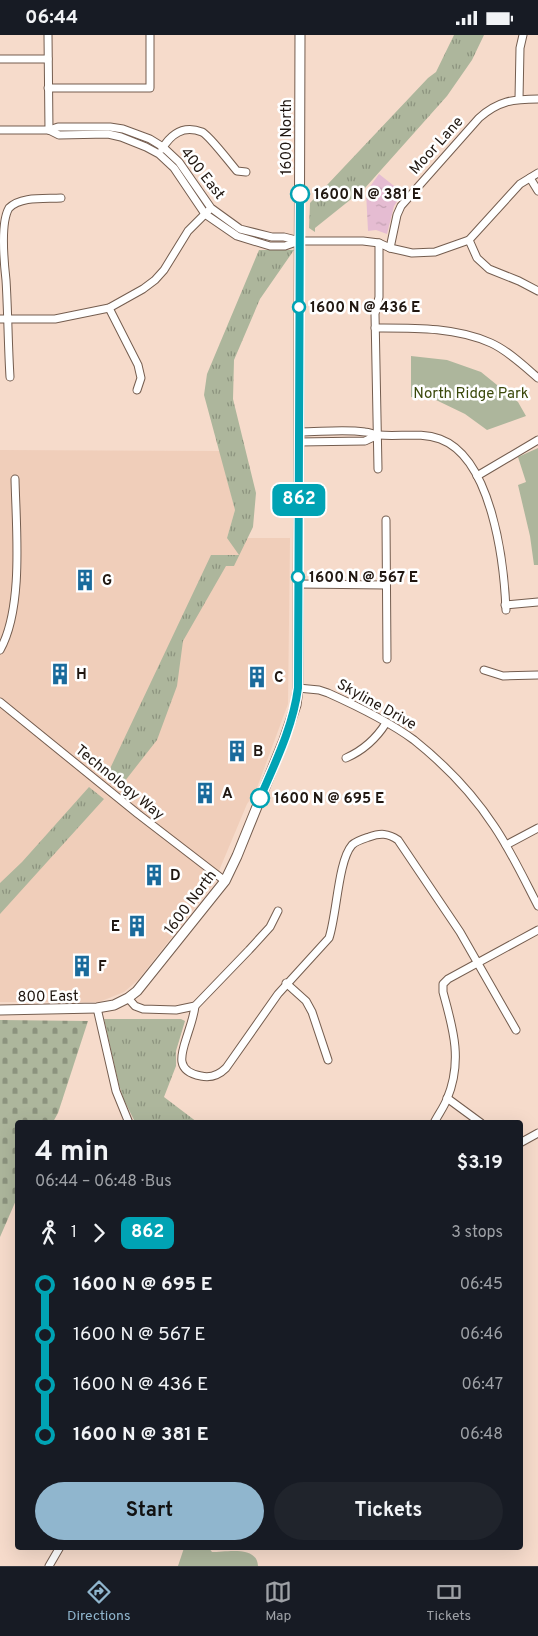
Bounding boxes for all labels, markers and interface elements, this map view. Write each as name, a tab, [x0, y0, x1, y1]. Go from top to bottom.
text: 06:44	[25, 6, 78, 30]
street label: 1600 North	[278, 99, 297, 175]
street label: Moor Lane	[406, 113, 468, 179]
street label: 400 East	[175, 144, 228, 204]
marker: 1600 N @ 381 E	[290, 184, 310, 204]
place label: 1600 N @ 381 E	[314, 186, 421, 205]
place label: 1600 N @ 436 E	[310, 299, 421, 318]
marker: 1600 N @ 436 E	[292, 300, 306, 314]
park label: North Ridge Park	[413, 385, 529, 404]
line badge: 862	[270, 484, 328, 516]
text: 862	[282, 488, 316, 511]
building icon: G	[72, 567, 98, 593]
place label: 1600 N @ 567 E	[309, 569, 418, 588]
marker: 1600 N @ 567 E	[291, 570, 305, 584]
place label: G	[102, 572, 112, 591]
building icon: H	[47, 661, 73, 687]
building icon: C	[244, 664, 270, 690]
place label: H	[76, 666, 87, 685]
place label: C	[274, 669, 284, 688]
street label: Skyline Drive	[333, 676, 419, 735]
building icon: B	[224, 738, 250, 764]
street label: Technology Way	[71, 741, 168, 825]
place label: B	[253, 743, 263, 762]
building icon: A	[192, 780, 218, 806]
place label: A	[222, 785, 233, 804]
marker: 1600 N @ 695 E	[250, 788, 270, 808]
place label: 1600 N @ 695 E	[274, 790, 384, 809]
building icon: D	[141, 862, 167, 888]
street label: 1600 North	[161, 867, 222, 939]
place label: D	[170, 867, 181, 886]
building icon: E	[124, 913, 150, 939]
place label: E	[111, 918, 120, 937]
building icon: F	[69, 953, 95, 979]
place label: F	[98, 958, 107, 977]
street label: 800 East	[17, 987, 79, 1008]
text: 4 min	[35, 1135, 109, 1171]
text: $3.19	[457, 1151, 503, 1175]
text: 06:44 – 06:48 · Bus	[35, 1172, 172, 1192]
icon: walk	[35, 1219, 63, 1247]
icon: forward	[85, 1219, 113, 1247]
text: 862	[131, 1221, 164, 1244]
text: 1	[71, 1223, 77, 1243]
text: 3 stops	[451, 1223, 503, 1243]
text: 1600 N @ 695 E	[73, 1273, 213, 1297]
text: 06:45	[460, 1275, 503, 1295]
text: 1600 N @ 567 E	[73, 1323, 206, 1347]
text: 06:46	[460, 1325, 503, 1345]
text: 1600 N @ 436 E	[73, 1373, 208, 1397]
text: 06:47	[461, 1375, 503, 1395]
text: 1600 N @ 381 E	[73, 1423, 209, 1447]
text: 06:48	[460, 1425, 503, 1445]
button: Start	[35, 1482, 264, 1540]
button: Tickets	[274, 1482, 503, 1540]
tab: Directions	[67, 1578, 131, 1625]
tab: Map	[264, 1578, 292, 1625]
tab: Tickets	[426, 1578, 471, 1625]

